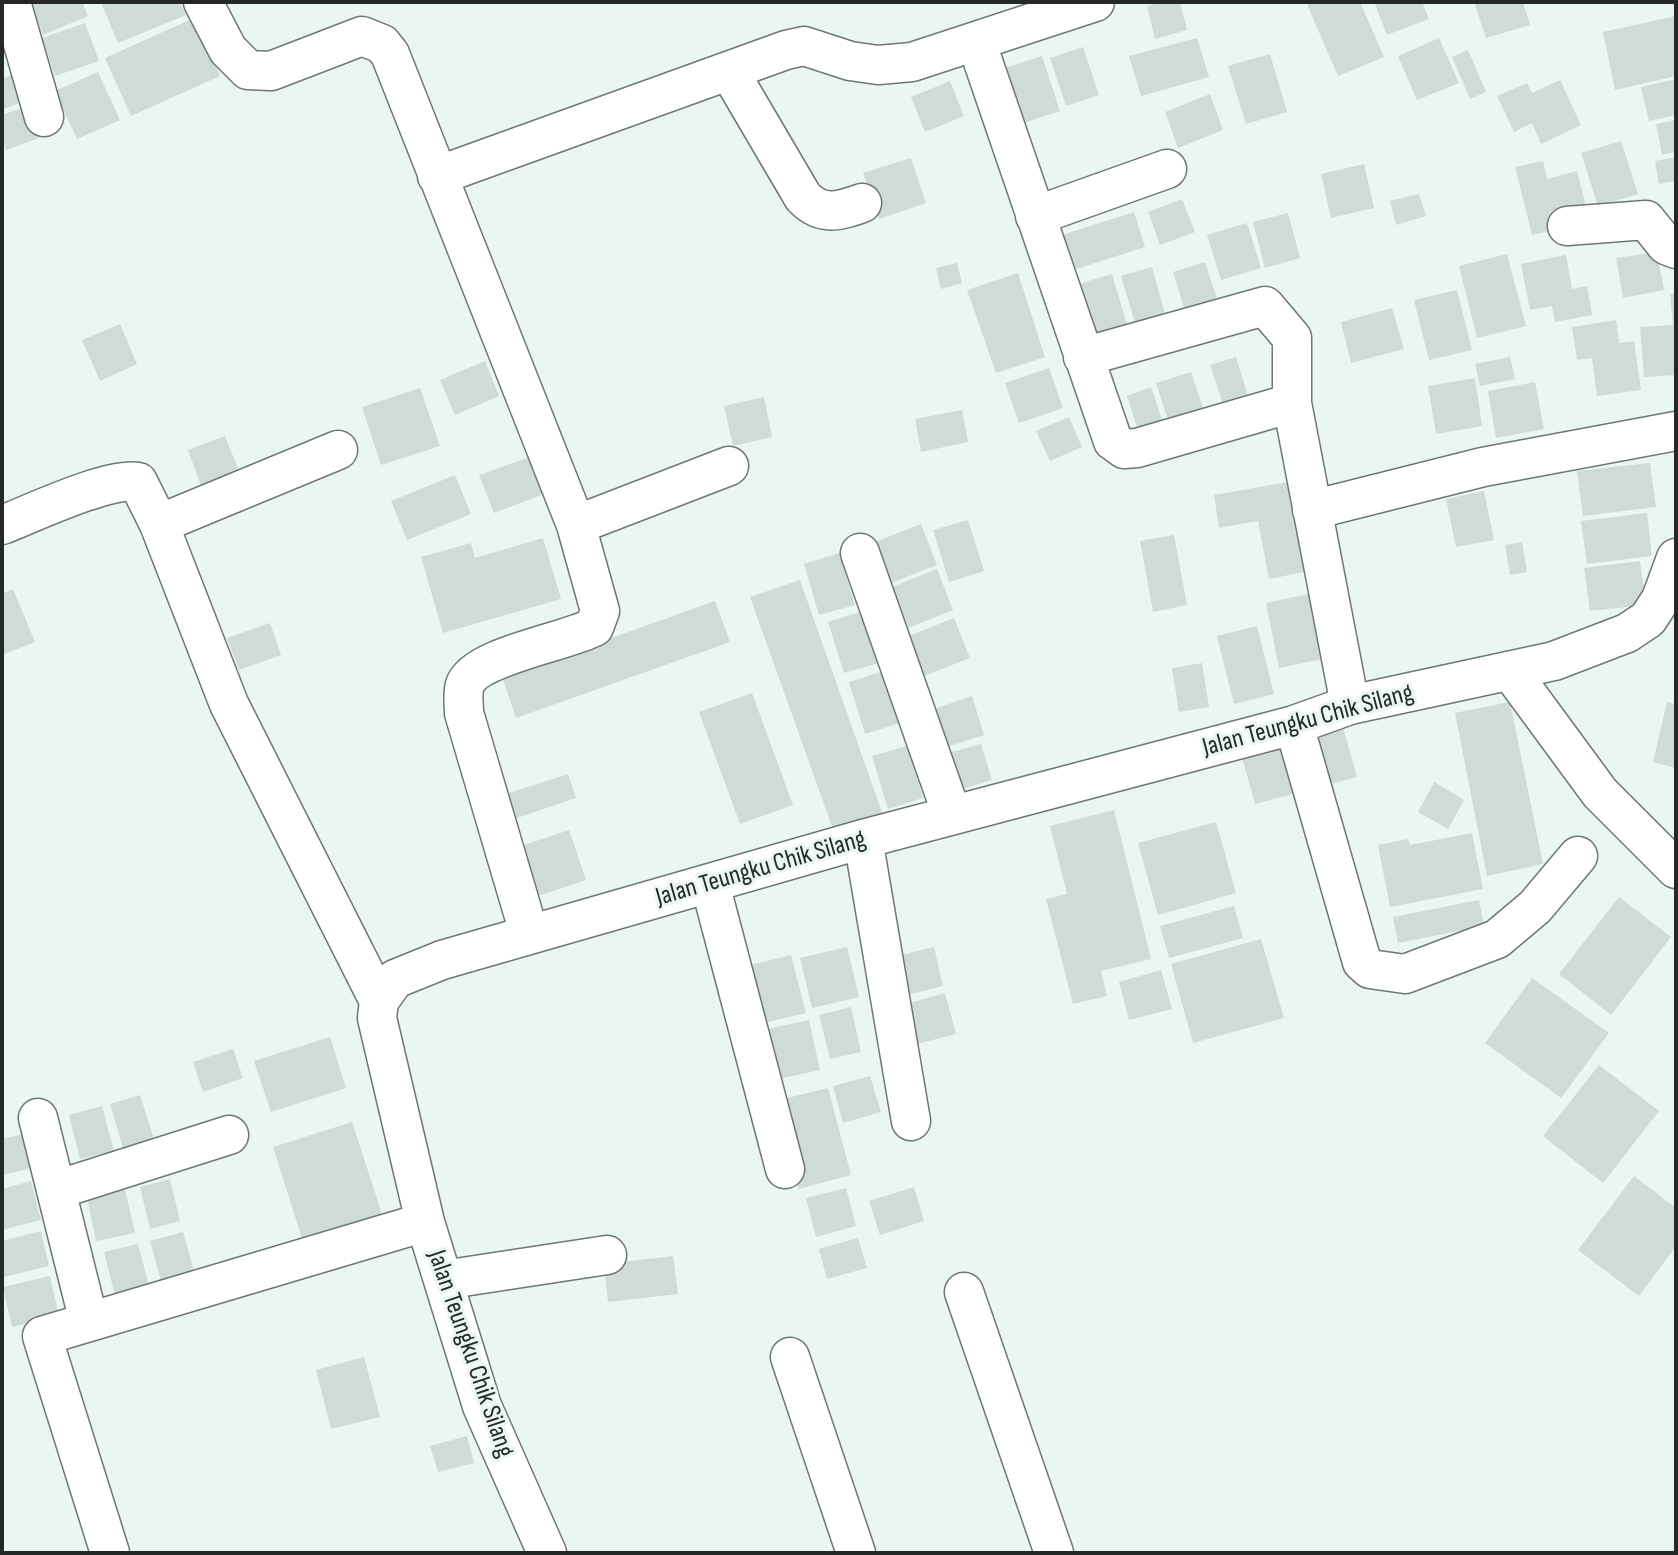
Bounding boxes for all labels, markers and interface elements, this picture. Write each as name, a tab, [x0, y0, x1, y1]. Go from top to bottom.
street label: Jalan Teungku Chik Silang	[1199, 678, 1417, 764]
street label: Jalan Teungku Chik Silang	[652, 824, 870, 914]
street label: Jalan Teungku Chik Silang	[420, 1246, 520, 1462]

